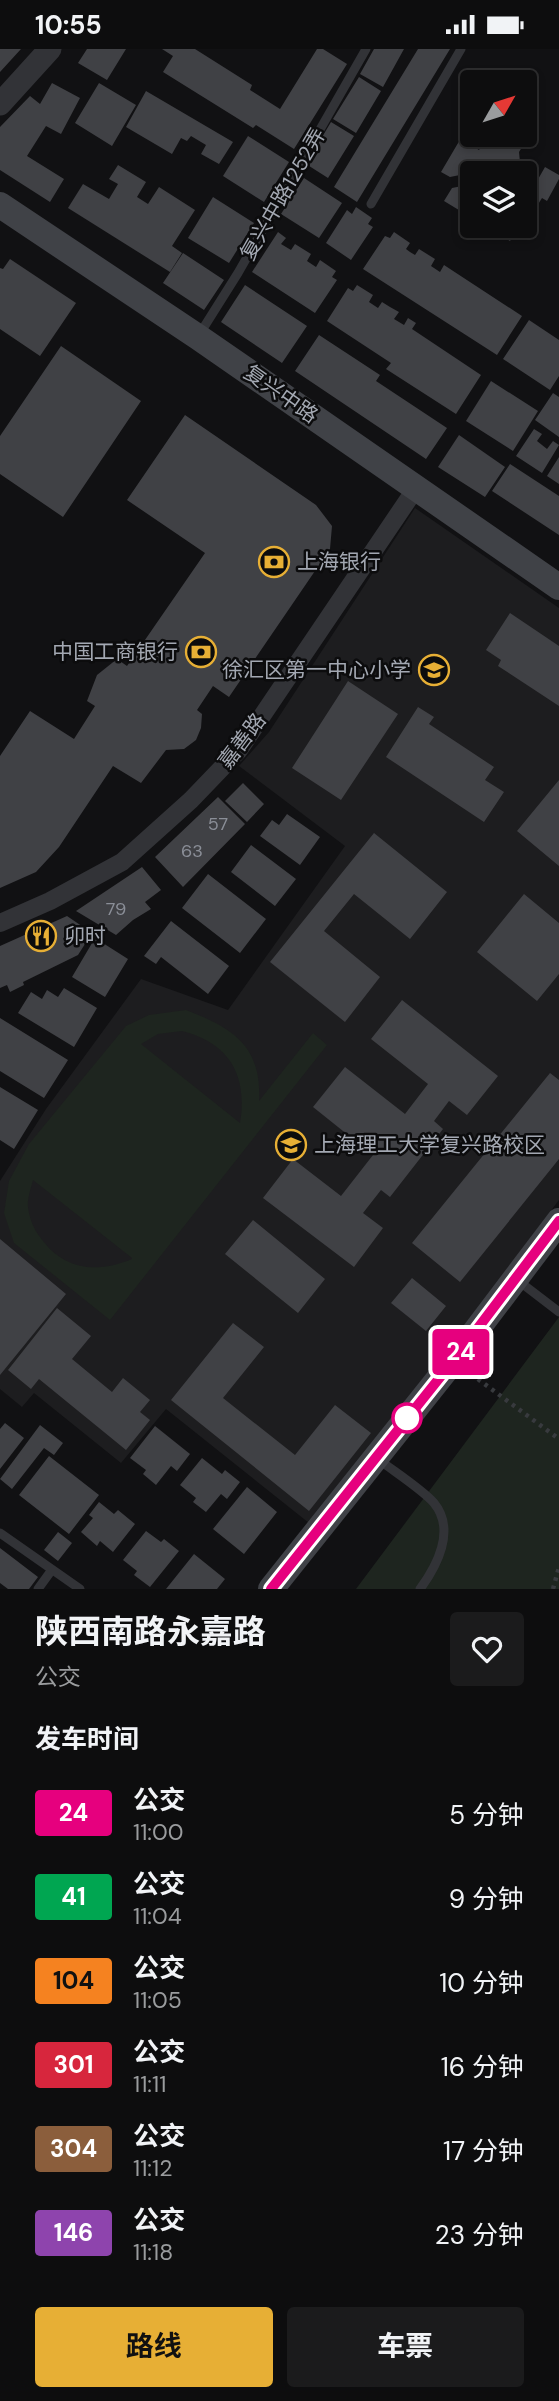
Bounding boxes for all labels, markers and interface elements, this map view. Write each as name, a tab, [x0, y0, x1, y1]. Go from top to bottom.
text: 10:55	[35, 8, 102, 42]
north arrow	[460, 70, 537, 147]
map controls	[460, 70, 537, 238]
street label: 复兴中路1252弄	[234, 123, 332, 265]
button: layers	[460, 161, 537, 238]
street label: 复兴中路	[239, 358, 323, 430]
bank icon: 上海银行	[257, 545, 291, 579]
place label: 上海银行	[297, 548, 381, 576]
bank icon: 中国工商银行	[184, 635, 218, 669]
place label: 中国工商银行	[52, 638, 178, 666]
school or university icon: 徐汇区第一中心小学	[417, 653, 451, 687]
place label: 徐汇区第一中心小学	[222, 656, 411, 684]
street label: 嘉善路	[212, 707, 272, 775]
house number: 57	[208, 812, 228, 836]
house number: 63	[181, 839, 203, 863]
house number: 79	[106, 897, 126, 921]
restaurant icon: 卯时	[24, 919, 58, 953]
place label: 卯时	[64, 922, 106, 950]
school or university icon: 上海理工大学复兴路校区	[274, 1128, 308, 1162]
place label: 上海理工大学复兴路校区	[314, 1131, 545, 1159]
line badge: 24	[430, 1329, 492, 1375]
text: 24	[446, 1336, 476, 1367]
unlabelled marker	[392, 1403, 422, 1433]
text: 陕西南路永嘉路	[35, 1610, 266, 1653]
button: heart	[450, 1612, 524, 1686]
text: 公交	[35, 1662, 81, 1692]
text: 发车时间	[35, 1722, 139, 1756]
text: 公交	[133, 1783, 185, 1817]
text: 24	[59, 1797, 88, 1828]
text: 5 分钟	[449, 1798, 524, 1832]
text: 11:00	[133, 1817, 183, 1847]
text: 公交	[133, 1867, 185, 1901]
text: 41	[61, 1881, 86, 1912]
text: 9 分钟	[449, 1882, 524, 1916]
text: 11:04	[133, 1901, 182, 1931]
text: 公交	[133, 1951, 185, 1985]
text: 104	[53, 1965, 94, 1996]
text: 10 分钟	[439, 1966, 524, 2000]
text: 11:05	[133, 1985, 182, 2015]
text: 公交	[133, 2035, 185, 2069]
text: 301	[53, 2049, 94, 2080]
text: 16 分钟	[441, 2050, 524, 2084]
text: 11:11	[133, 2069, 166, 2099]
text: 公交	[133, 2119, 185, 2153]
text: 304	[50, 2133, 97, 2164]
text: 17 分钟	[443, 2134, 524, 2168]
text: 11:12	[133, 2153, 172, 2183]
text: 公交	[133, 2203, 185, 2237]
text: 146	[54, 2217, 93, 2248]
text: 23 分钟	[435, 2218, 524, 2252]
text: 11:18	[133, 2237, 173, 2267]
button: 路线	[35, 2307, 273, 2387]
button: 车票	[287, 2307, 524, 2387]

